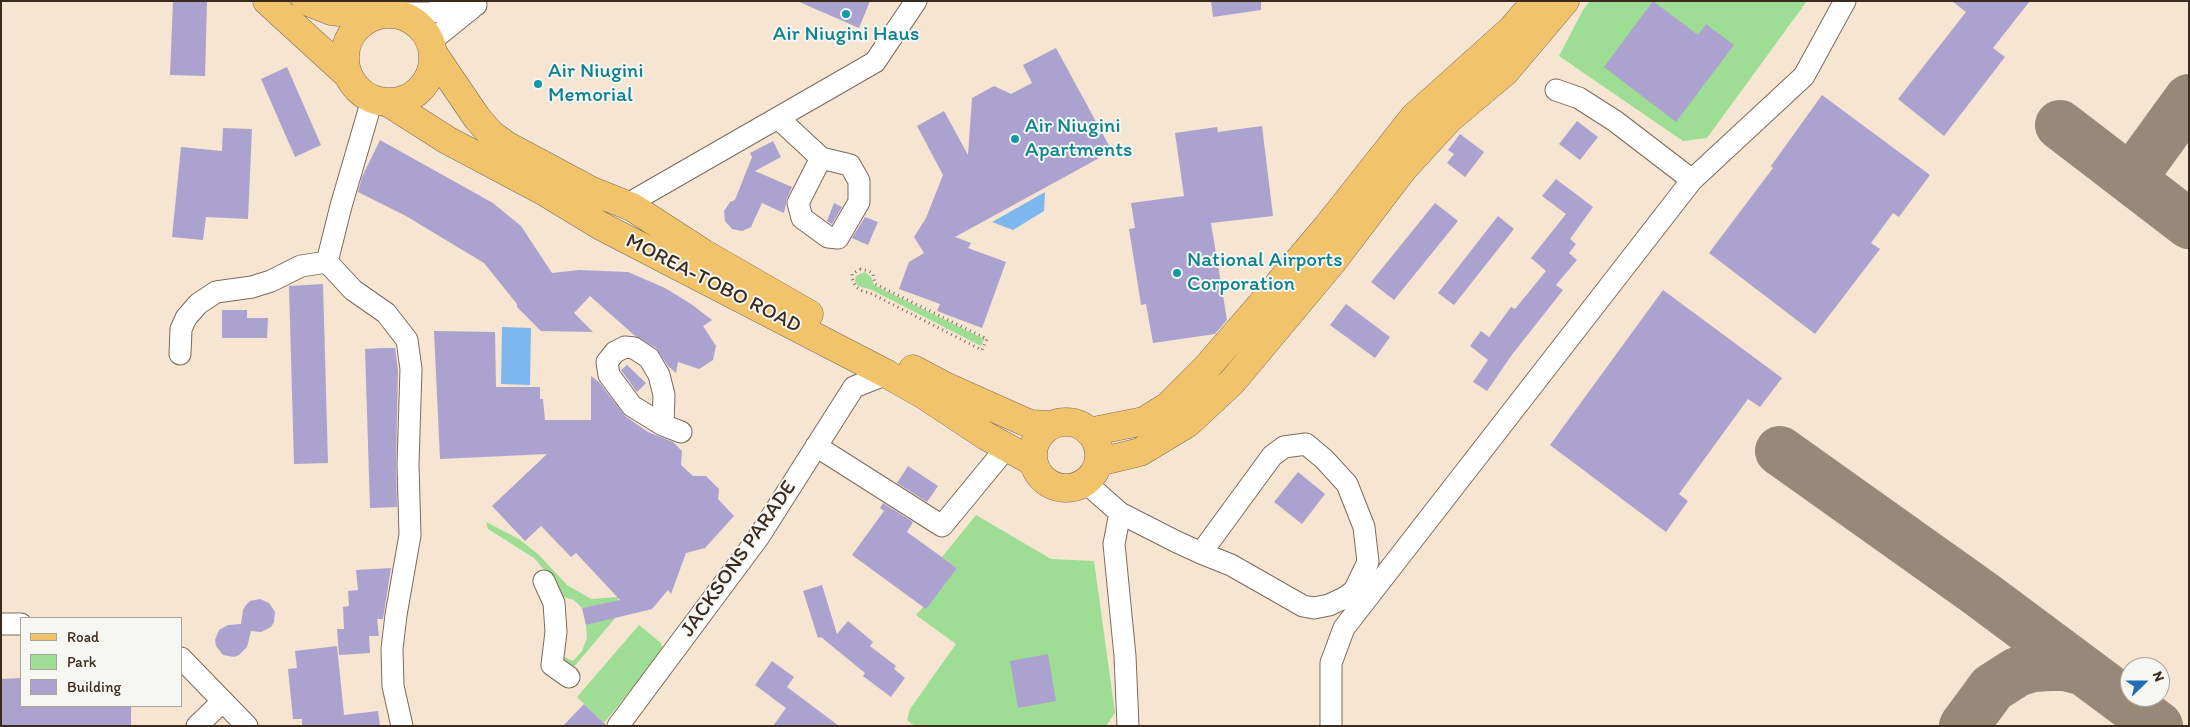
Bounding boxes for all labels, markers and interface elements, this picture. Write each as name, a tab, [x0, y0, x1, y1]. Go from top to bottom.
marker: Air Niugini Haus	[840, 8, 852, 20]
place label: Air Niugini Haus	[773, 22, 919, 48]
place label: Air Niugini Memorial	[548, 59, 644, 109]
marker: Air Niugini Memorial	[532, 78, 544, 90]
place label: Air Niugini Apartments	[1025, 114, 1132, 164]
marker: Air Niugini Apartments	[1009, 133, 1021, 145]
street label: MOREA-TOBO ROAD	[621, 229, 805, 339]
place label: National Airports Corporation	[1187, 248, 1343, 298]
marker: National Airports Corporation	[1171, 267, 1183, 279]
street label: JACKSONS PARADE	[676, 476, 802, 642]
legend	[20, 617, 182, 707]
text: Road	[67, 628, 99, 646]
text: Park	[67, 653, 97, 671]
north arrow	[2120, 657, 2170, 707]
text: N	[2149, 669, 2168, 684]
text: Building	[67, 678, 121, 696]

